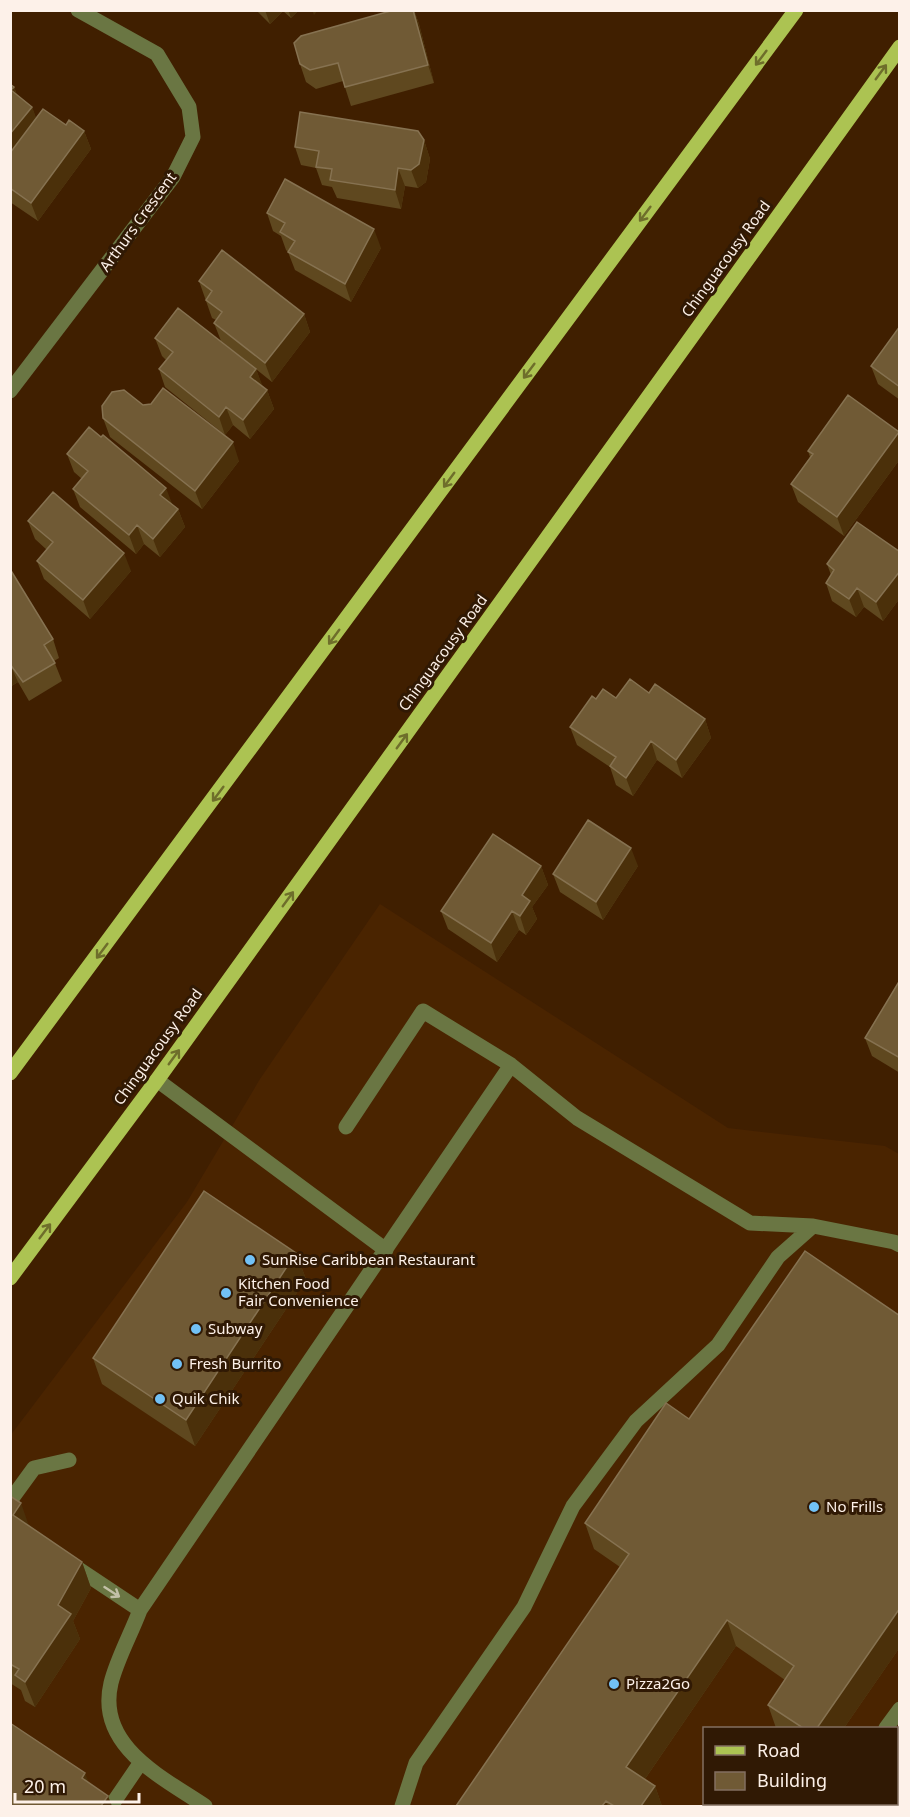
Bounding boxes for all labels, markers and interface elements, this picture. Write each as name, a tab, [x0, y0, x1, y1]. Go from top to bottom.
one-way arrow	[755, 49, 767, 65]
one-way arrow	[875, 65, 887, 81]
street label: Arthurs Crescent	[94, 167, 180, 275]
street label: Chinguacousy Road	[676, 196, 774, 321]
one-way arrow	[639, 206, 651, 222]
one-way arrow	[523, 363, 536, 379]
one-way arrow	[443, 471, 455, 487]
street label: Chinguacousy Road	[393, 590, 491, 715]
one-way arrow	[327, 628, 340, 644]
one-way arrow	[396, 733, 408, 749]
one-way arrow	[212, 785, 224, 801]
one-way arrow	[282, 891, 294, 907]
one-way arrow	[95, 942, 108, 958]
street label: Chinguacousy Road	[108, 984, 206, 1109]
one-way arrow	[168, 1049, 180, 1065]
one-way arrow	[39, 1223, 52, 1239]
place label: SunRise Caribbean Restaurant	[262, 1249, 476, 1269]
marker: SunRise Caribbean Restaurant	[243, 1253, 257, 1267]
place label: Kitchen Food Fair Convenience	[238, 1273, 359, 1310]
marker: Kitchen Food Fair Convenience	[219, 1286, 233, 1300]
place label: Subway	[208, 1318, 263, 1338]
marker: Subway	[189, 1322, 203, 1336]
place label: Fresh Burrito	[189, 1353, 281, 1373]
marker: Fresh Burrito	[170, 1357, 184, 1371]
place label: Quik Chik	[172, 1388, 239, 1408]
marker: Quik Chik	[153, 1392, 167, 1406]
place label: No Frills	[826, 1496, 883, 1516]
marker: No Frills	[807, 1500, 821, 1514]
one-way arrow	[103, 1586, 120, 1598]
place label: Pizza2Go	[626, 1673, 690, 1693]
marker: Pizza2Go	[607, 1677, 621, 1691]
legend	[703, 1727, 898, 1805]
text: Road	[757, 1738, 800, 1762]
scale bar	[15, 1766, 140, 1804]
text: Building	[757, 1768, 827, 1792]
text: 20 m	[24, 1774, 66, 1798]

